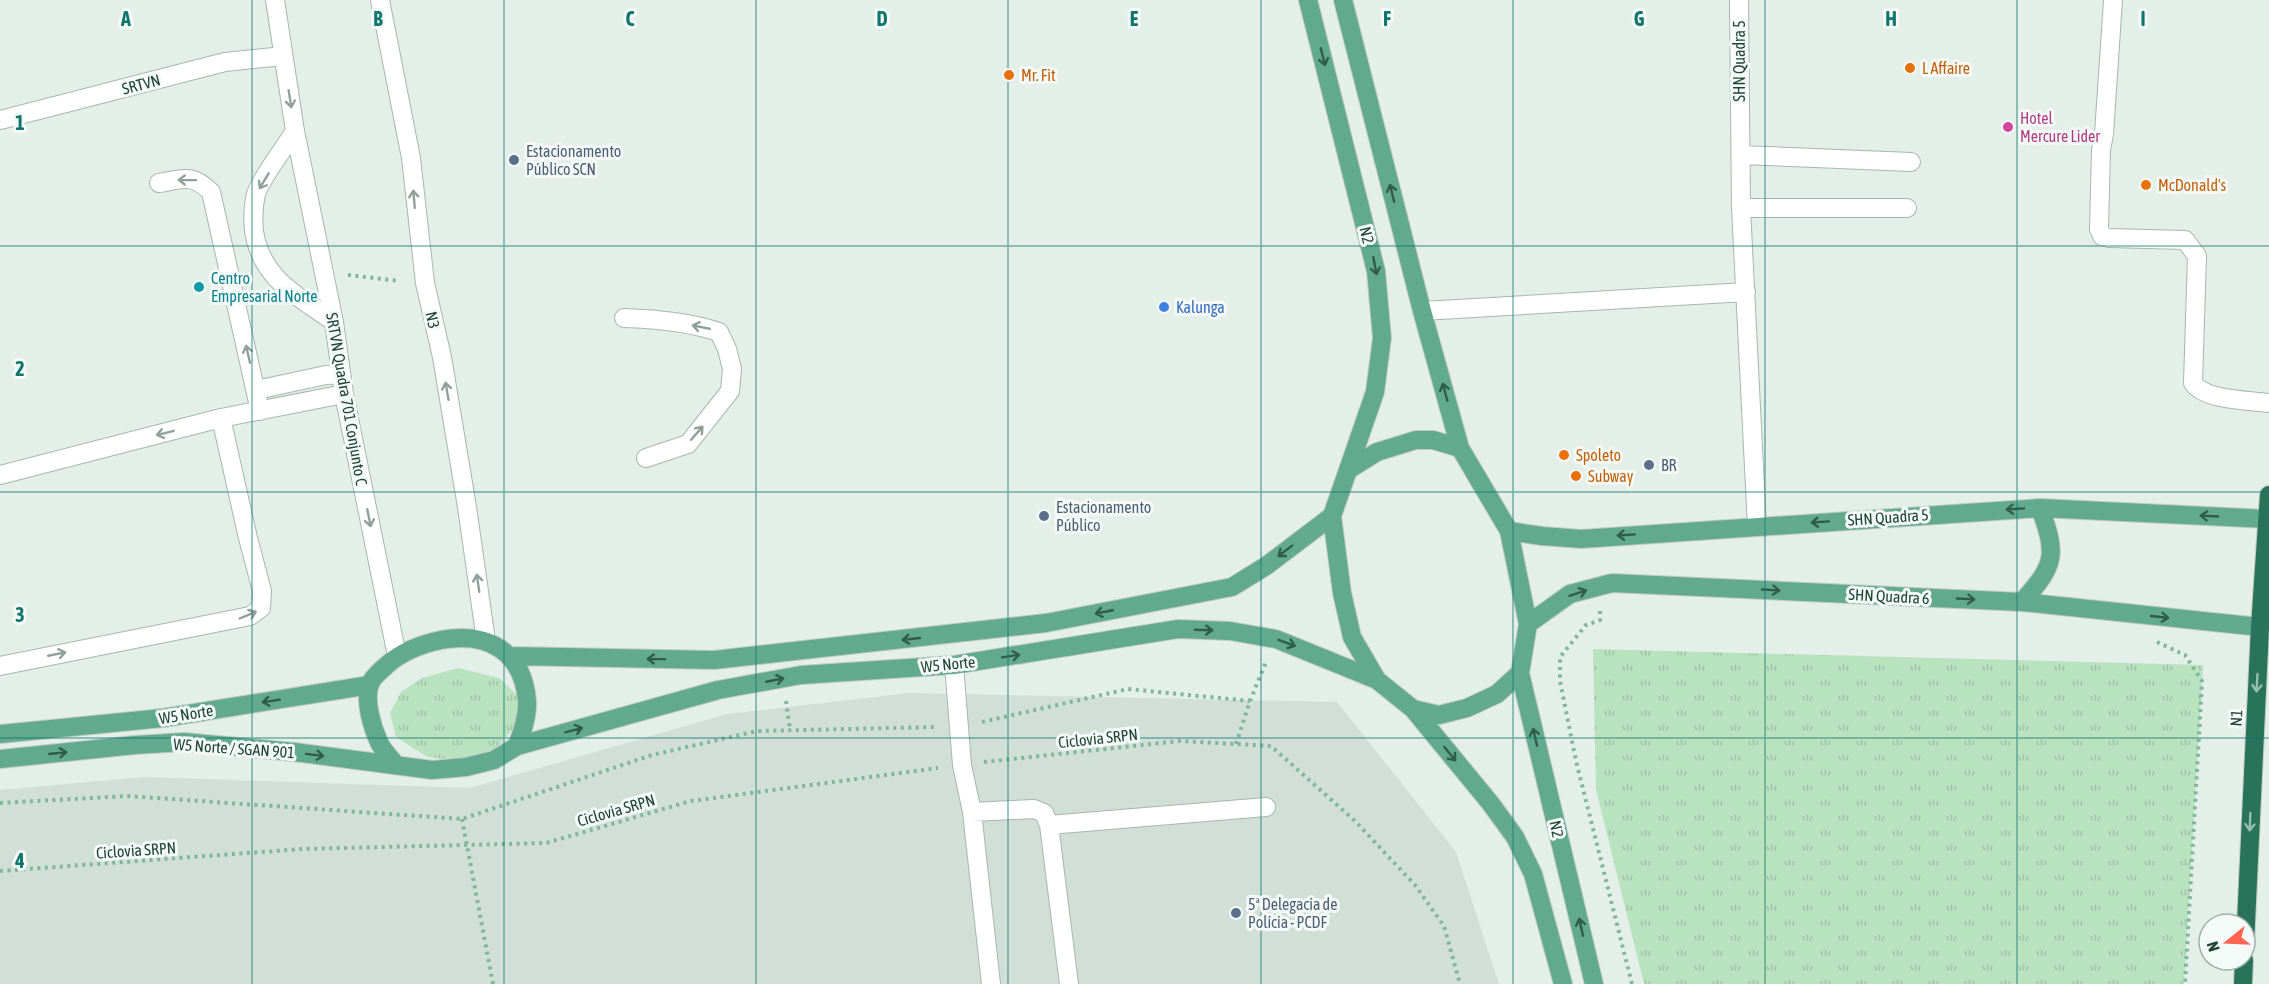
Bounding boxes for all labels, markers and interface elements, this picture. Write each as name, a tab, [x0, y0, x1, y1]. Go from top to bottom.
text: A	[120, 7, 131, 30]
text: B	[373, 7, 383, 30]
text: C	[626, 7, 635, 30]
text: D	[876, 7, 888, 30]
text: E	[1130, 7, 1139, 30]
text: F	[1383, 7, 1391, 30]
text: G	[1634, 7, 1645, 30]
text: H	[1885, 7, 1897, 30]
text: I	[2140, 7, 2146, 30]
street label: SHN Quadra 5	[1730, 20, 1748, 102]
one-way arrow	[1317, 47, 1329, 66]
place label: L Affaire	[1922, 59, 1970, 77]
marker: L Affaire	[1903, 61, 1917, 75]
place label: Mr. Fit	[1021, 66, 1056, 84]
marker: Mr. Fit	[1002, 68, 1016, 82]
street label: SRTVN	[120, 70, 162, 98]
one-way arrow	[285, 89, 296, 109]
place label: Hotel Mercure Lider	[2020, 109, 2100, 145]
text: 1	[15, 111, 25, 134]
marker: Hotel Mercure Lider	[2001, 120, 2015, 134]
place label: Estacionamento Público SCN	[526, 142, 621, 178]
marker: Estacionamento Público SCN	[507, 153, 521, 167]
one-way arrow	[258, 172, 270, 189]
one-way arrow	[177, 174, 197, 186]
place label: McDonald's	[2158, 176, 2227, 194]
marker: McDonald's	[2139, 178, 2153, 192]
one-way arrow	[1386, 184, 1398, 203]
one-way arrow	[408, 189, 419, 209]
street label: N2	[1356, 225, 1378, 245]
one-way arrow	[1370, 256, 1381, 276]
place label: Centro Empresarial Norte	[211, 269, 318, 306]
marker: Centro Empresarial Norte	[192, 280, 206, 294]
place label: Kalunga	[1176, 298, 1225, 317]
marker: Kalunga	[1157, 300, 1171, 314]
street label: N3	[422, 310, 444, 330]
street label: SRTVN Quadra 701 Conjunto C	[322, 311, 371, 487]
one-way arrow	[692, 321, 711, 332]
one-way arrow	[242, 344, 253, 364]
text: 2	[15, 357, 25, 380]
one-way arrow	[442, 381, 453, 401]
one-way arrow	[1438, 383, 1450, 402]
one-way arrow	[690, 426, 704, 441]
one-way arrow	[155, 428, 174, 439]
place label: Spoleto	[1576, 446, 1621, 465]
marker: Spoleto	[1557, 448, 1571, 462]
place label: BR	[1661, 456, 1677, 474]
marker: BR	[1642, 458, 1656, 472]
place label: Subway	[1588, 467, 1634, 486]
marker: Subway	[1569, 469, 1583, 483]
place label: Estacionamento Público	[1056, 498, 1151, 534]
one-way arrow	[2005, 504, 2025, 515]
street label: SHN Quadra 5	[1847, 505, 1929, 529]
one-way arrow	[364, 508, 375, 527]
marker: Estacionamento Público	[1037, 509, 1051, 523]
one-way arrow	[2200, 511, 2220, 522]
one-way arrow	[1811, 517, 1831, 528]
one-way arrow	[1616, 530, 1636, 541]
one-way arrow	[1278, 545, 1294, 557]
one-way arrow	[472, 574, 483, 594]
one-way arrow	[1760, 585, 1780, 596]
street label: SHN Quadra 6	[1848, 585, 1930, 607]
one-way arrow	[1568, 587, 1587, 598]
one-way arrow	[1955, 594, 1975, 605]
text: 3	[15, 603, 25, 626]
one-way arrow	[1094, 607, 1114, 618]
one-way arrow	[238, 609, 256, 620]
one-way arrow	[2149, 612, 2169, 623]
one-way arrow	[1193, 624, 1213, 635]
one-way arrow	[901, 634, 921, 645]
one-way arrow	[1277, 639, 1295, 650]
one-way arrow	[47, 648, 67, 659]
one-way arrow	[1000, 650, 1020, 661]
street label: W5 Norte	[920, 652, 976, 676]
one-way arrow	[646, 653, 666, 665]
one-way arrow	[2251, 672, 2262, 692]
one-way arrow	[765, 674, 785, 685]
one-way arrow	[261, 695, 281, 706]
street label: W5 Norte	[158, 701, 214, 727]
street label: N1	[2227, 709, 2245, 727]
one-way arrow	[564, 724, 583, 735]
street label: Ciclovia SRPN	[1057, 725, 1139, 751]
one-way arrow	[1529, 728, 1541, 747]
street label: W5 Norte / SGAN 901	[173, 735, 295, 761]
one-way arrow	[1444, 746, 1457, 762]
one-way arrow	[48, 747, 68, 758]
one-way arrow	[305, 750, 324, 761]
street label: Ciclovia SRPN	[575, 790, 657, 830]
one-way arrow	[2245, 811, 2256, 831]
street label: N2	[1546, 819, 1568, 839]
street label: Ciclovia SRPN	[95, 838, 177, 862]
text: 4	[14, 849, 25, 872]
place label: 5ª Delegacia de Polícia - PCDF	[1248, 895, 1337, 931]
marker: 5ª Delegacia de Polícia - PCDF	[1229, 906, 1243, 920]
north arrow	[2197, 912, 2257, 972]
one-way arrow	[1574, 918, 1586, 937]
text: N	[2203, 939, 2223, 954]

